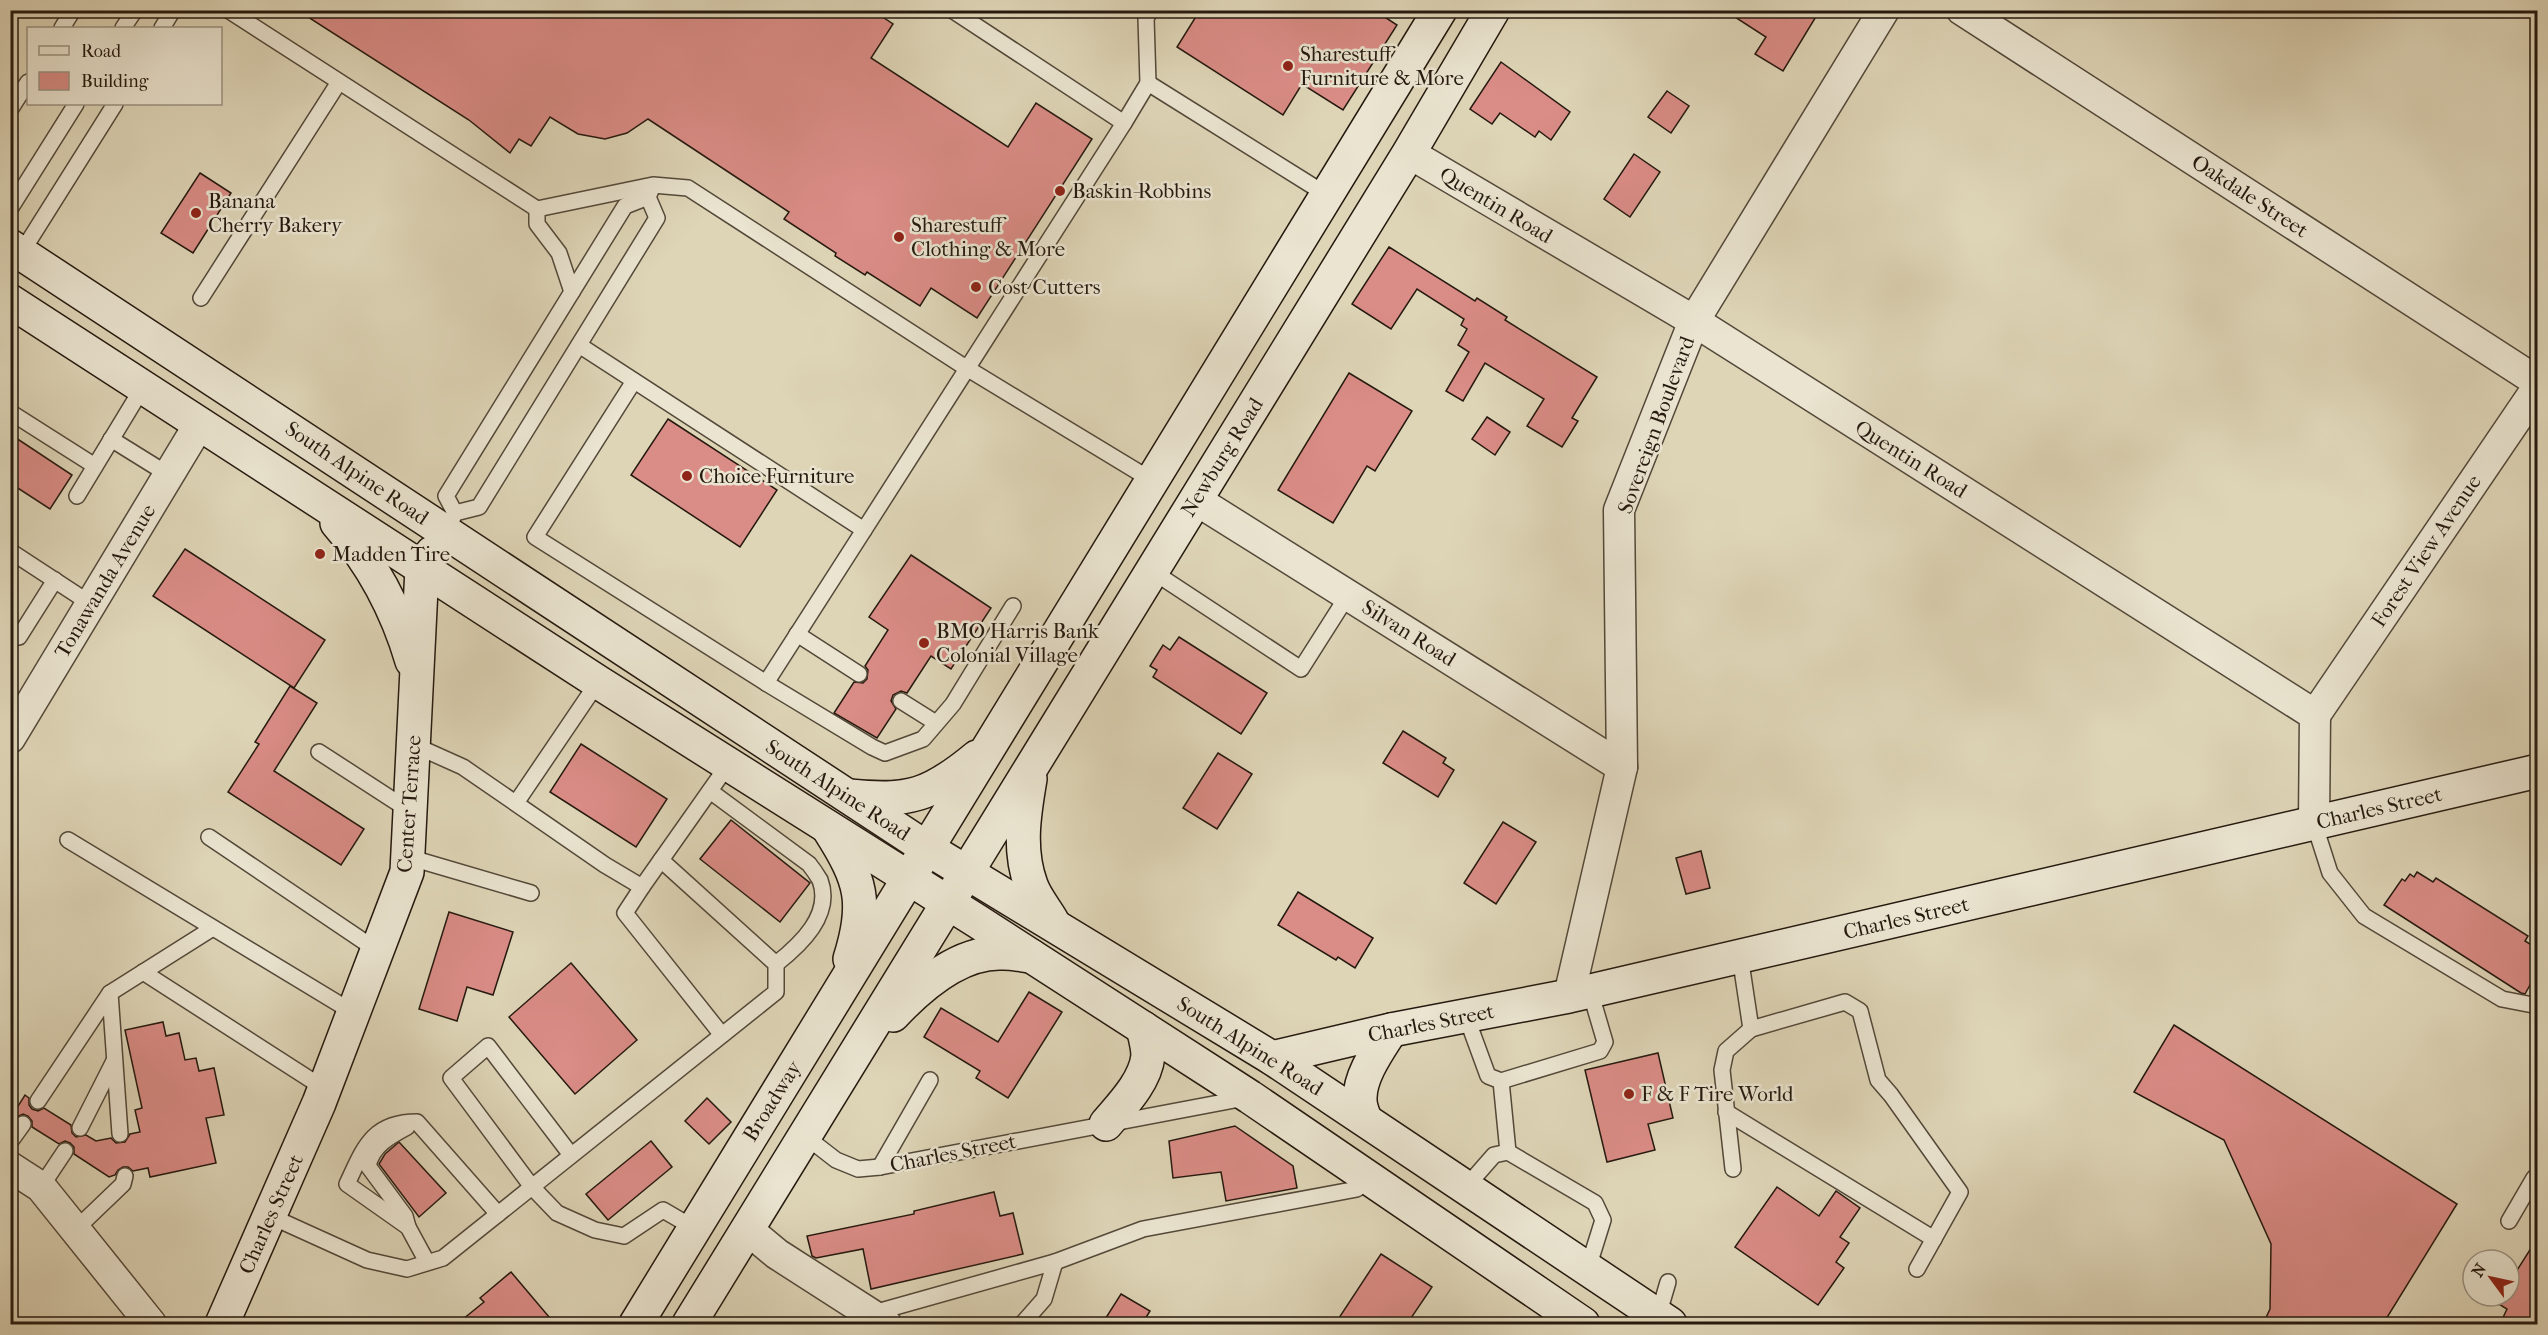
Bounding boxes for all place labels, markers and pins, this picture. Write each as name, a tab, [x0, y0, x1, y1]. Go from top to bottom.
place label: Sharestuff Furniture & More	[1300, 42, 1464, 90]
marker: Sharestuff Furniture & More	[1281, 59, 1295, 73]
place label: Baskin-Robbins	[1072, 179, 1211, 203]
marker: Baskin-Robbins	[1053, 184, 1067, 198]
place label: Banana Cherry Bakery	[208, 189, 343, 237]
marker: Banana Cherry Bakery	[189, 206, 203, 220]
place label: Sharestuff Clothing & More	[911, 213, 1065, 261]
marker: Sharestuff Clothing & More	[892, 230, 906, 244]
place label: Cost Cutters	[988, 275, 1101, 299]
marker: Cost Cutters	[969, 280, 983, 294]
place label: Choice Furniture	[699, 464, 854, 488]
marker: Choice Furniture	[680, 469, 694, 483]
place label: Madden Tire	[332, 542, 450, 566]
marker: Madden Tire	[313, 547, 327, 561]
place label: BMO Harris Bank Colonial Village	[936, 619, 1099, 667]
marker: BMO Harris Bank Colonial Village	[917, 636, 931, 650]
place label: F & F Tire World	[1641, 1082, 1794, 1106]
marker: F & F Tire World	[1622, 1087, 1636, 1101]

